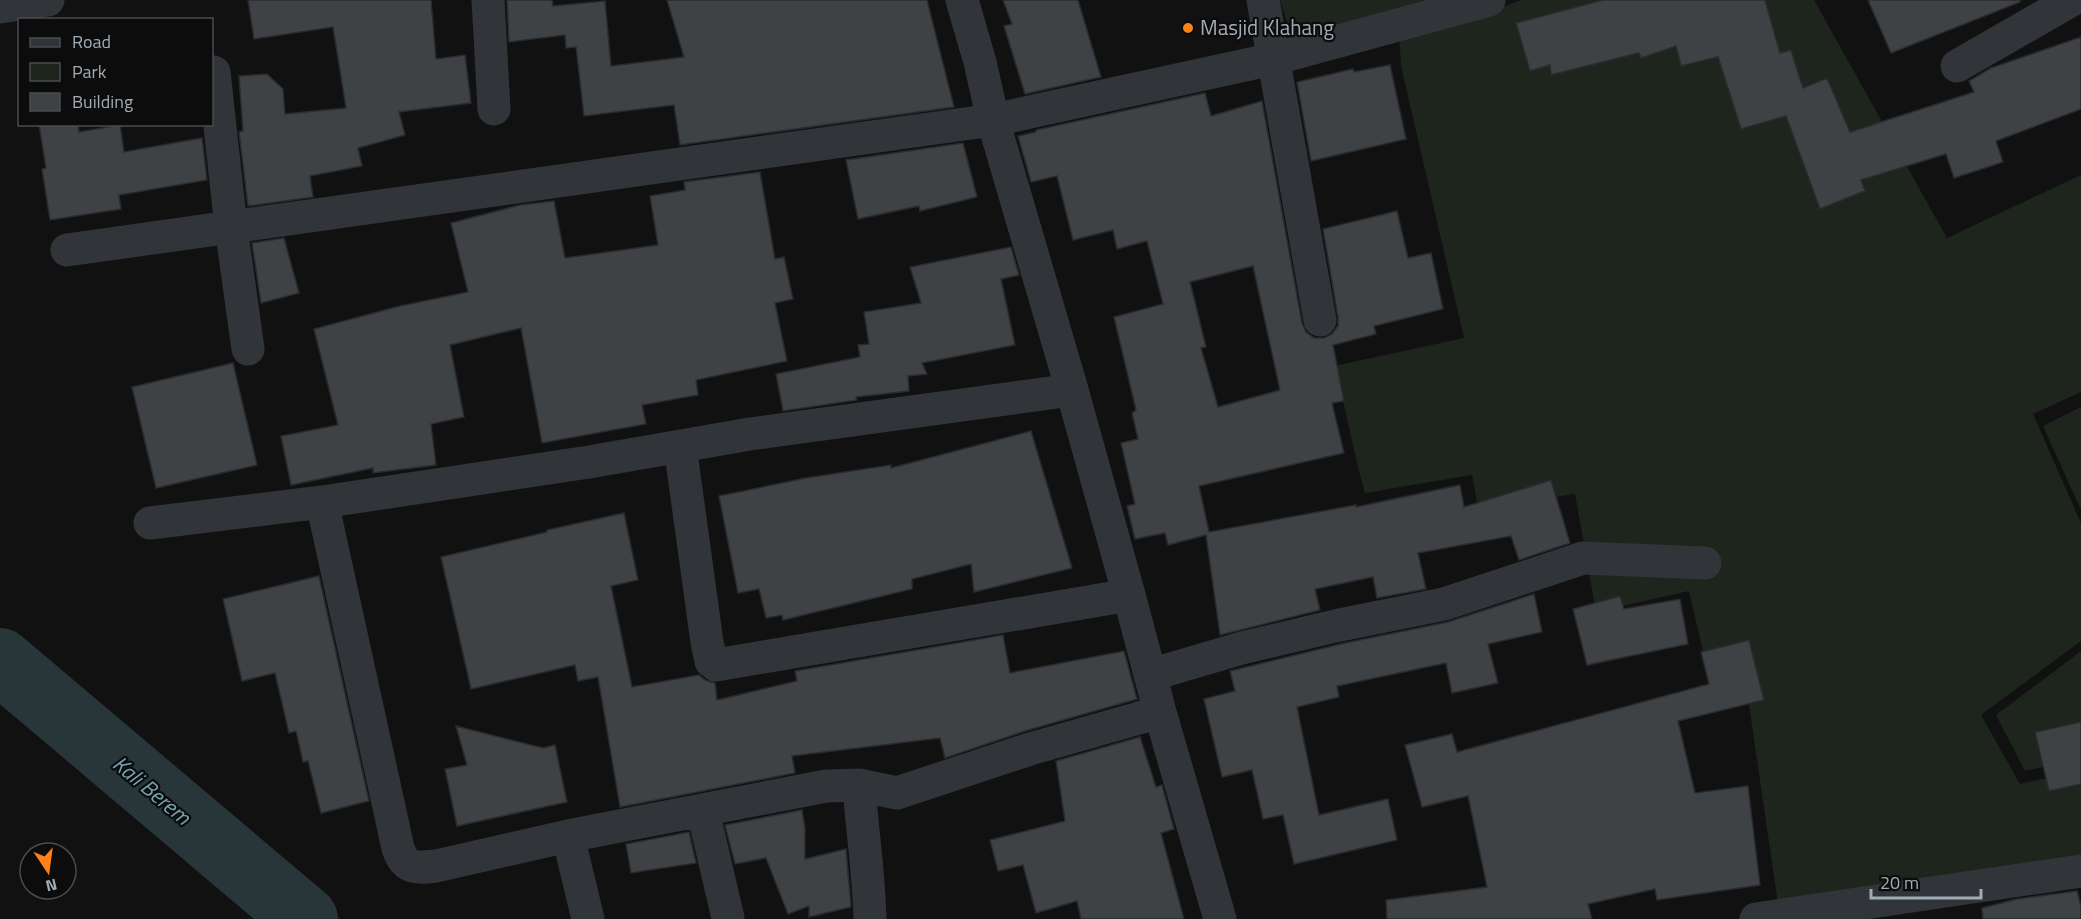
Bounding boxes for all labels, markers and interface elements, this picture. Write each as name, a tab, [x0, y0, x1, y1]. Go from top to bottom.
place label: Masjid Klahang	[1200, 11, 1334, 43]
legend	[18, 18, 213, 126]
marker: Masjid Klahang	[1181, 21, 1195, 35]
text: Road	[72, 28, 111, 55]
text: Park	[72, 58, 107, 85]
text: Building	[72, 88, 133, 115]
water label: Kali Berem	[105, 747, 199, 833]
north arrow	[18, 841, 78, 901]
scale bar	[1871, 862, 1980, 900]
text: 20 m	[1880, 869, 1919, 896]
text: N	[43, 873, 59, 899]

